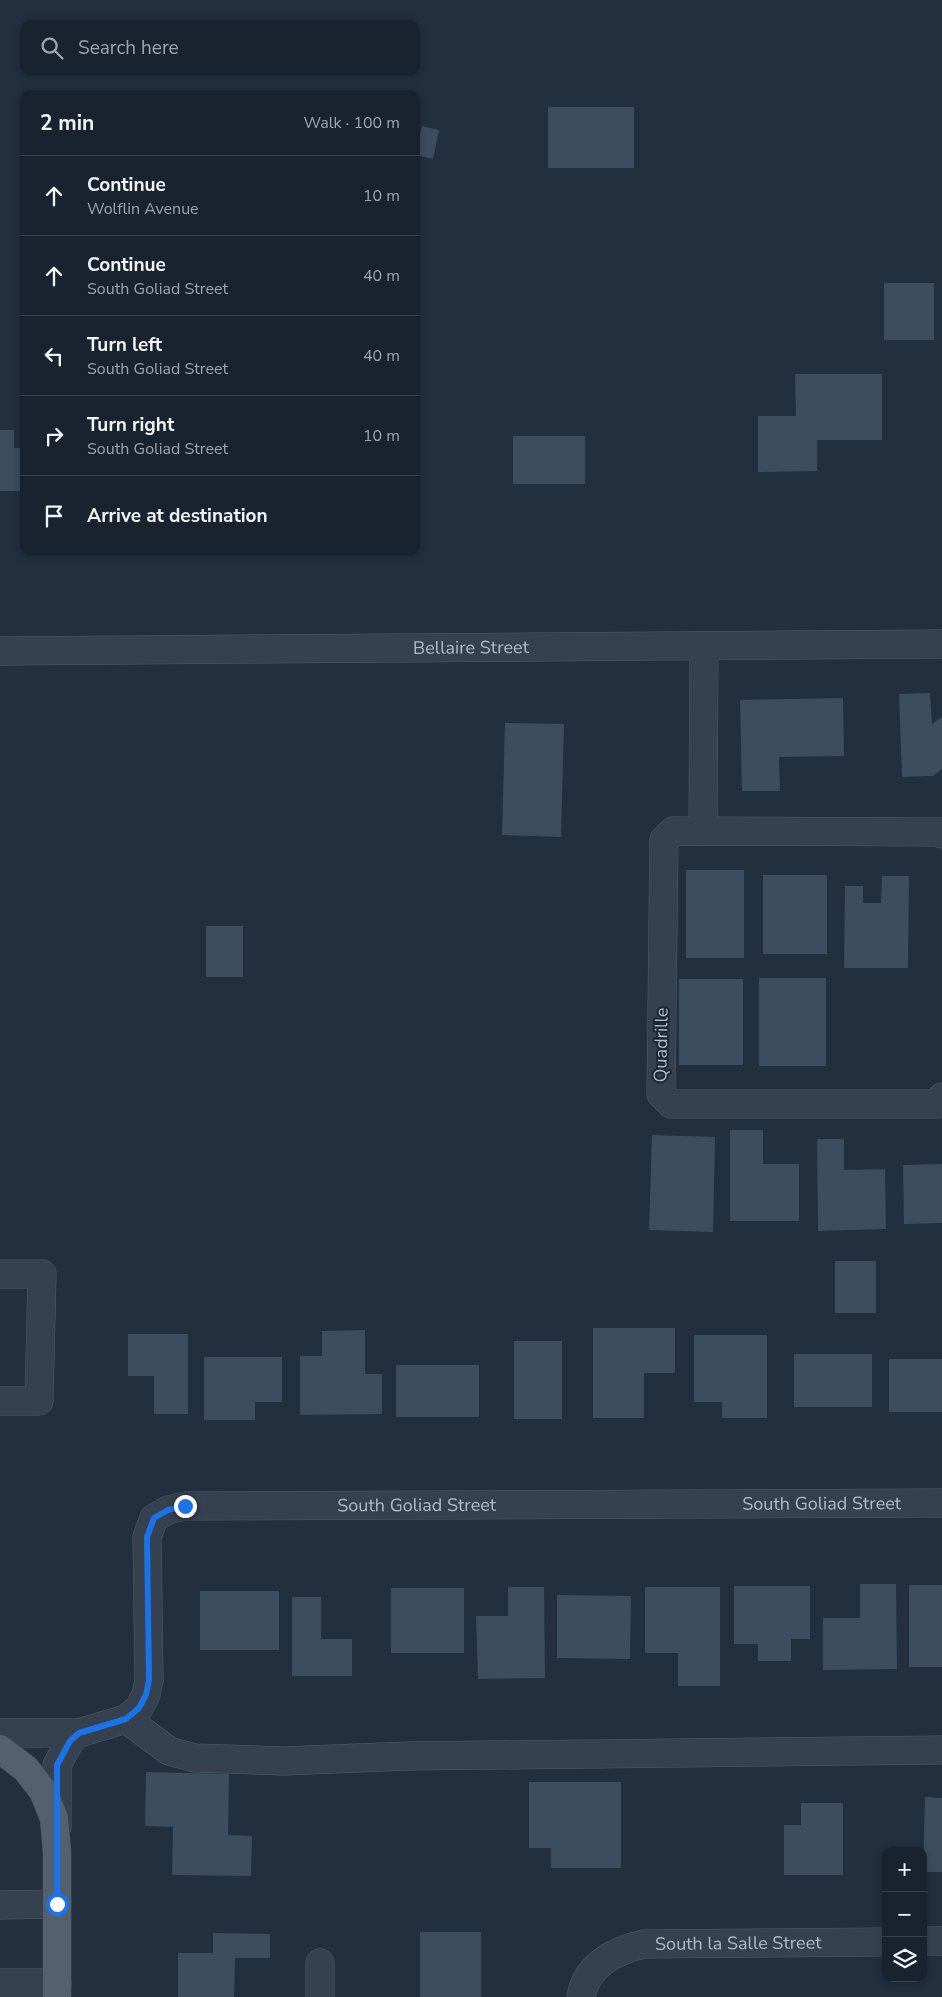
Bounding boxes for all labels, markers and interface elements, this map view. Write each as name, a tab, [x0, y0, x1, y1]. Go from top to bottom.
search box	[20, 20, 420, 75]
icon: search	[38, 34, 66, 62]
text: Search here	[78, 35, 179, 61]
text: 2 min	[40, 109, 94, 137]
text: Walk · 100 m	[304, 112, 400, 134]
text: Continue	[87, 172, 166, 198]
icon: ahead	[40, 182, 68, 210]
text: 10 m	[363, 185, 400, 207]
text: Wolflin Avenue	[87, 198, 199, 220]
text: Continue	[87, 252, 166, 278]
icon: ahead	[40, 262, 68, 290]
text: 40 m	[363, 265, 400, 287]
text: South Goliad Street	[87, 278, 228, 300]
text: Turn left	[87, 332, 162, 358]
icon: left	[40, 342, 68, 370]
text: 40 m	[363, 345, 400, 367]
text: South Goliad Street	[87, 358, 228, 380]
text: Turn right	[87, 412, 174, 438]
icon: right	[40, 422, 68, 450]
text: 10 m	[363, 425, 400, 447]
text: South Goliad Street	[87, 438, 228, 460]
icon: arrive	[40, 502, 68, 530]
text: Arrive at destination	[87, 503, 268, 529]
street label: Bellaire Street	[413, 635, 530, 660]
street label: Quadrille	[648, 1007, 674, 1083]
street label: South Goliad Street	[742, 1491, 902, 1516]
street label: South Goliad Street	[337, 1493, 497, 1517]
route end	[174, 1495, 197, 1518]
map controls	[882, 1847, 927, 1982]
button: +	[882, 1847, 927, 1892]
button: −	[882, 1892, 927, 1937]
route start	[46, 1893, 69, 1916]
street label: South la Salle Street	[655, 1931, 822, 1956]
button: layers	[882, 1937, 927, 1982]

